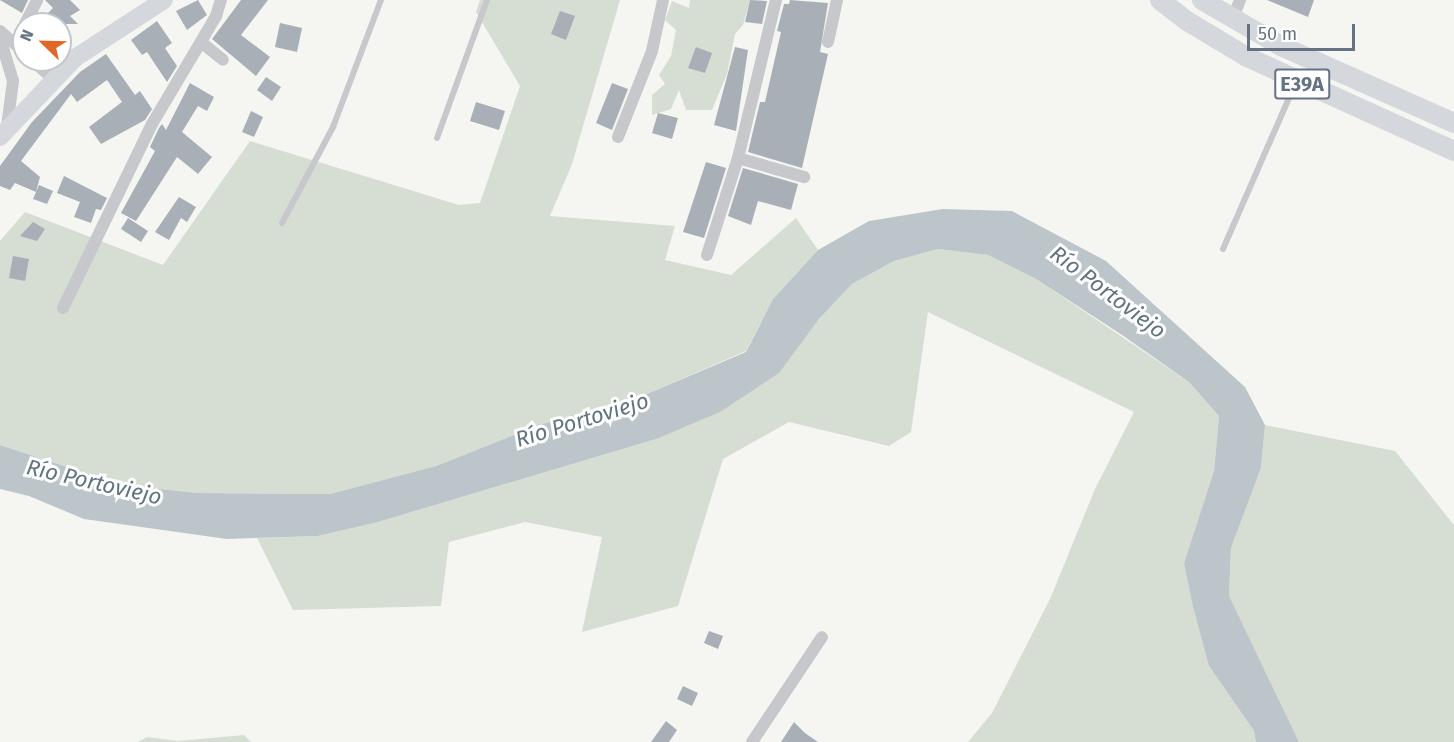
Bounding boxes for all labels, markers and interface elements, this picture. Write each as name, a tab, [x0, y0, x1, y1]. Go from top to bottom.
north arrow	[12, 12, 72, 72]
scale bar	[1250, 12, 1358, 50]
text: 50 m	[1258, 23, 1297, 45]
text: N	[16, 27, 38, 44]
road number: E39A	[1274, 67, 1330, 101]
water label: Río Portoviejo	[1045, 240, 1171, 344]
water label: Río Portoviejo	[512, 387, 652, 453]
water label: Río Portoviejo	[24, 454, 164, 510]

